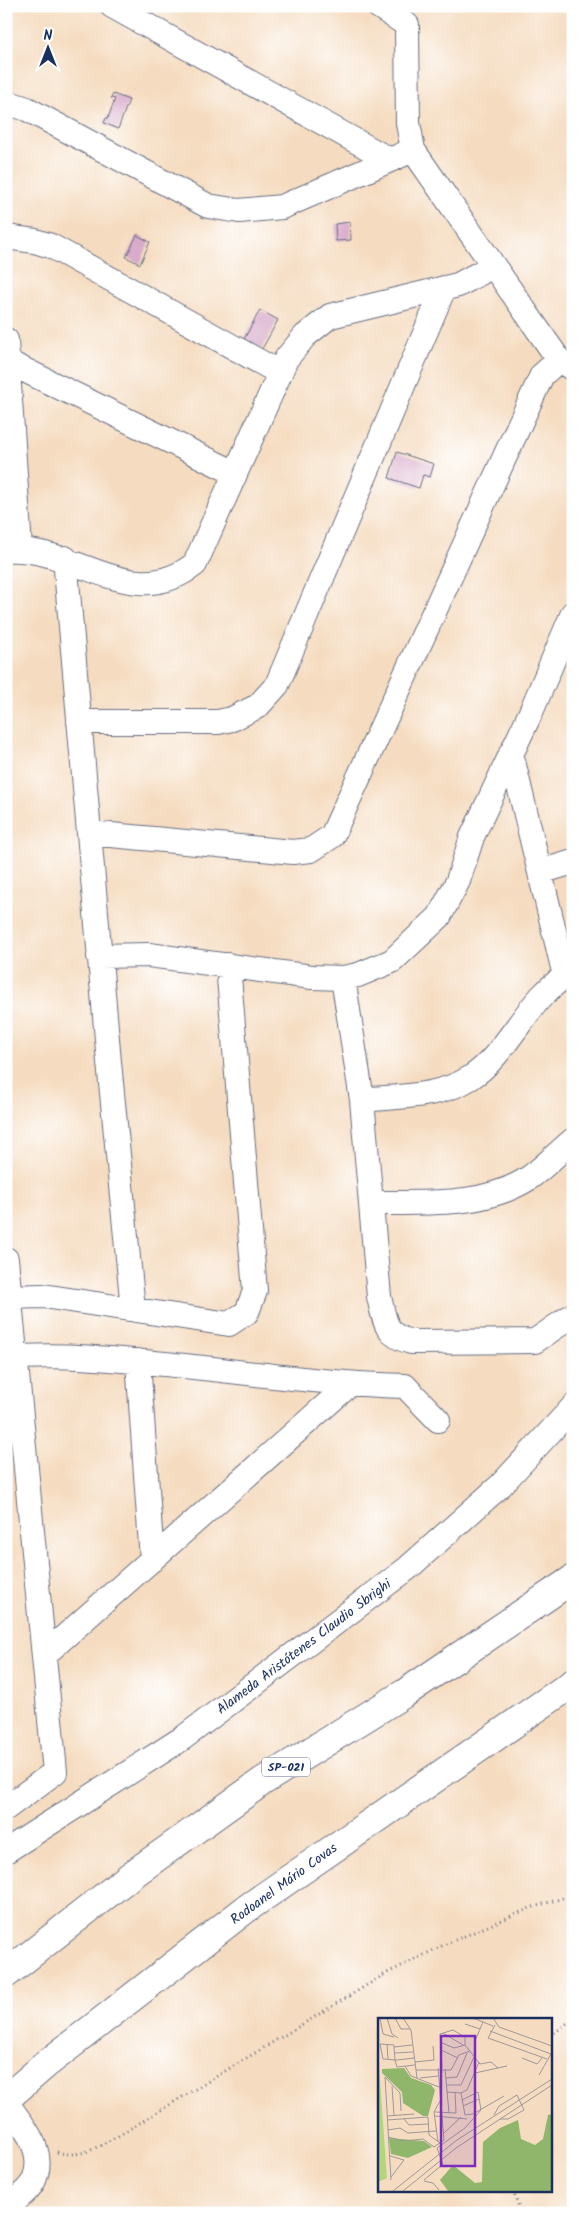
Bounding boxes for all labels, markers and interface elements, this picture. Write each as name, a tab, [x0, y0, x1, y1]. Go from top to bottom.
north arrow	[22, 22, 72, 72]
text: N	[44, 25, 53, 47]
street label: Alameda Aristótenes Claudio Sbrighi	[212, 1573, 397, 1720]
road number: SP-021	[262, 1758, 310, 1776]
street label: Rodoanel Mário Covas	[226, 1837, 342, 1931]
inset map	[378, 2018, 552, 2192]

